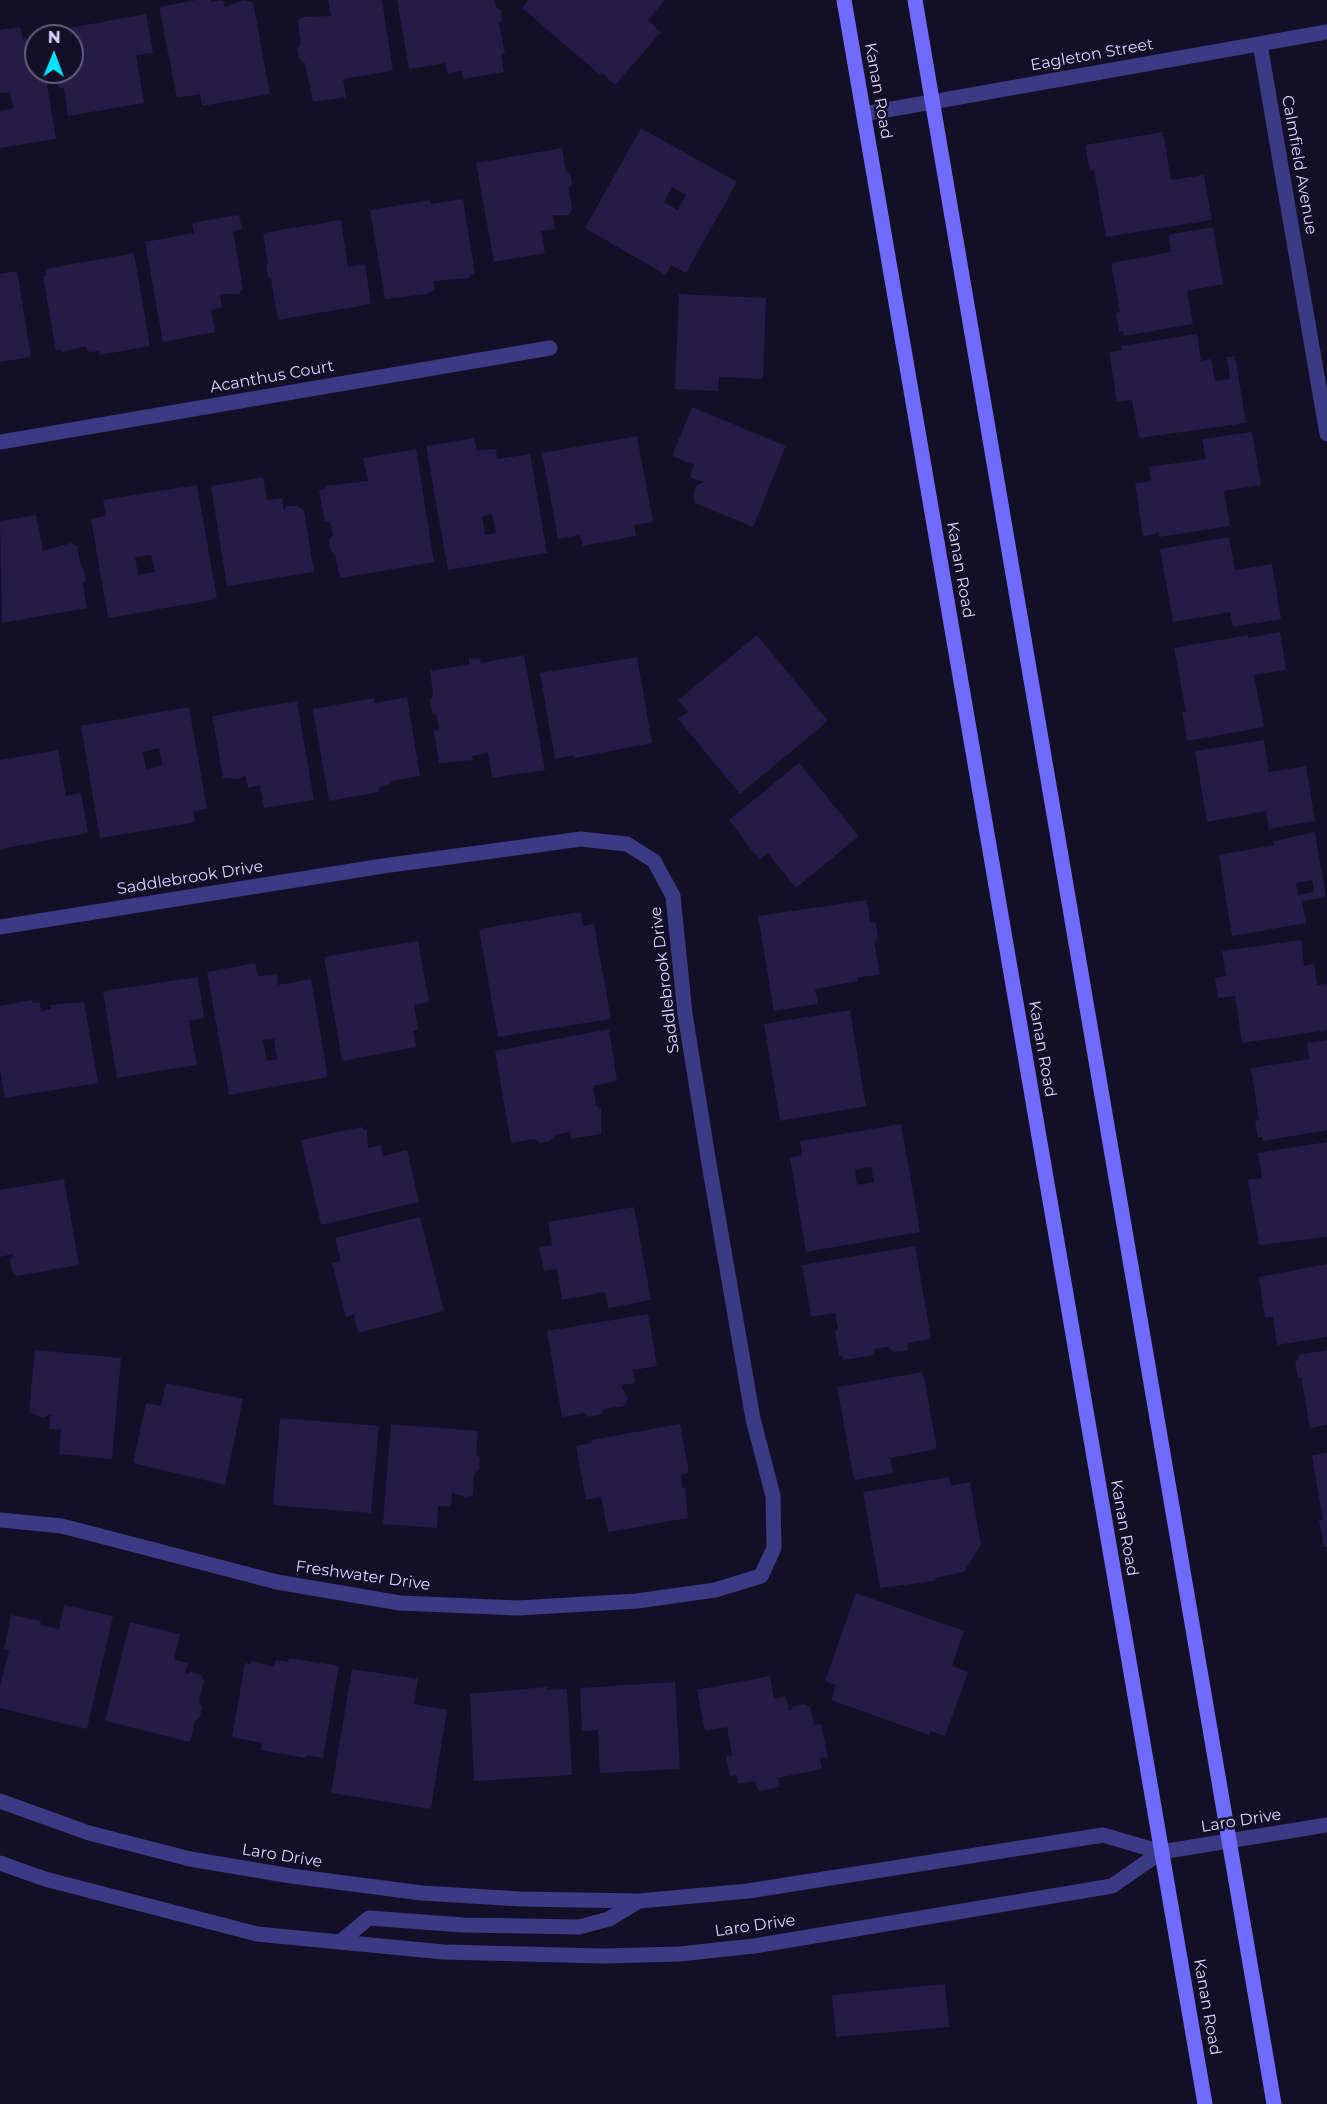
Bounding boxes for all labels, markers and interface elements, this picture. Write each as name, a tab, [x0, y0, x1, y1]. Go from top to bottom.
north arrow	[24, 24, 84, 84]
text: N	[48, 28, 61, 47]
street label: Eagleton Street	[1029, 35, 1155, 75]
street label: Kanan Road	[860, 41, 896, 141]
street label: Calmfield Avenue	[1277, 94, 1321, 236]
street label: Acanthus Court	[208, 357, 336, 397]
street label: Kanan Road	[942, 520, 978, 620]
street label: Saddlebrook Drive	[116, 857, 264, 899]
street label: Saddlebrook Drive	[646, 906, 684, 1054]
street label: Kanan Road	[1024, 999, 1060, 1099]
street label: Kanan Road	[1106, 1478, 1142, 1578]
street label: Freshwater Drive	[294, 1557, 432, 1595]
street label: Laro Drive	[1199, 1805, 1283, 1837]
street label: Laro Drive	[240, 1840, 324, 1872]
street label: Laro Drive	[713, 1911, 797, 1941]
street label: Kanan Road	[1189, 1957, 1225, 2057]

